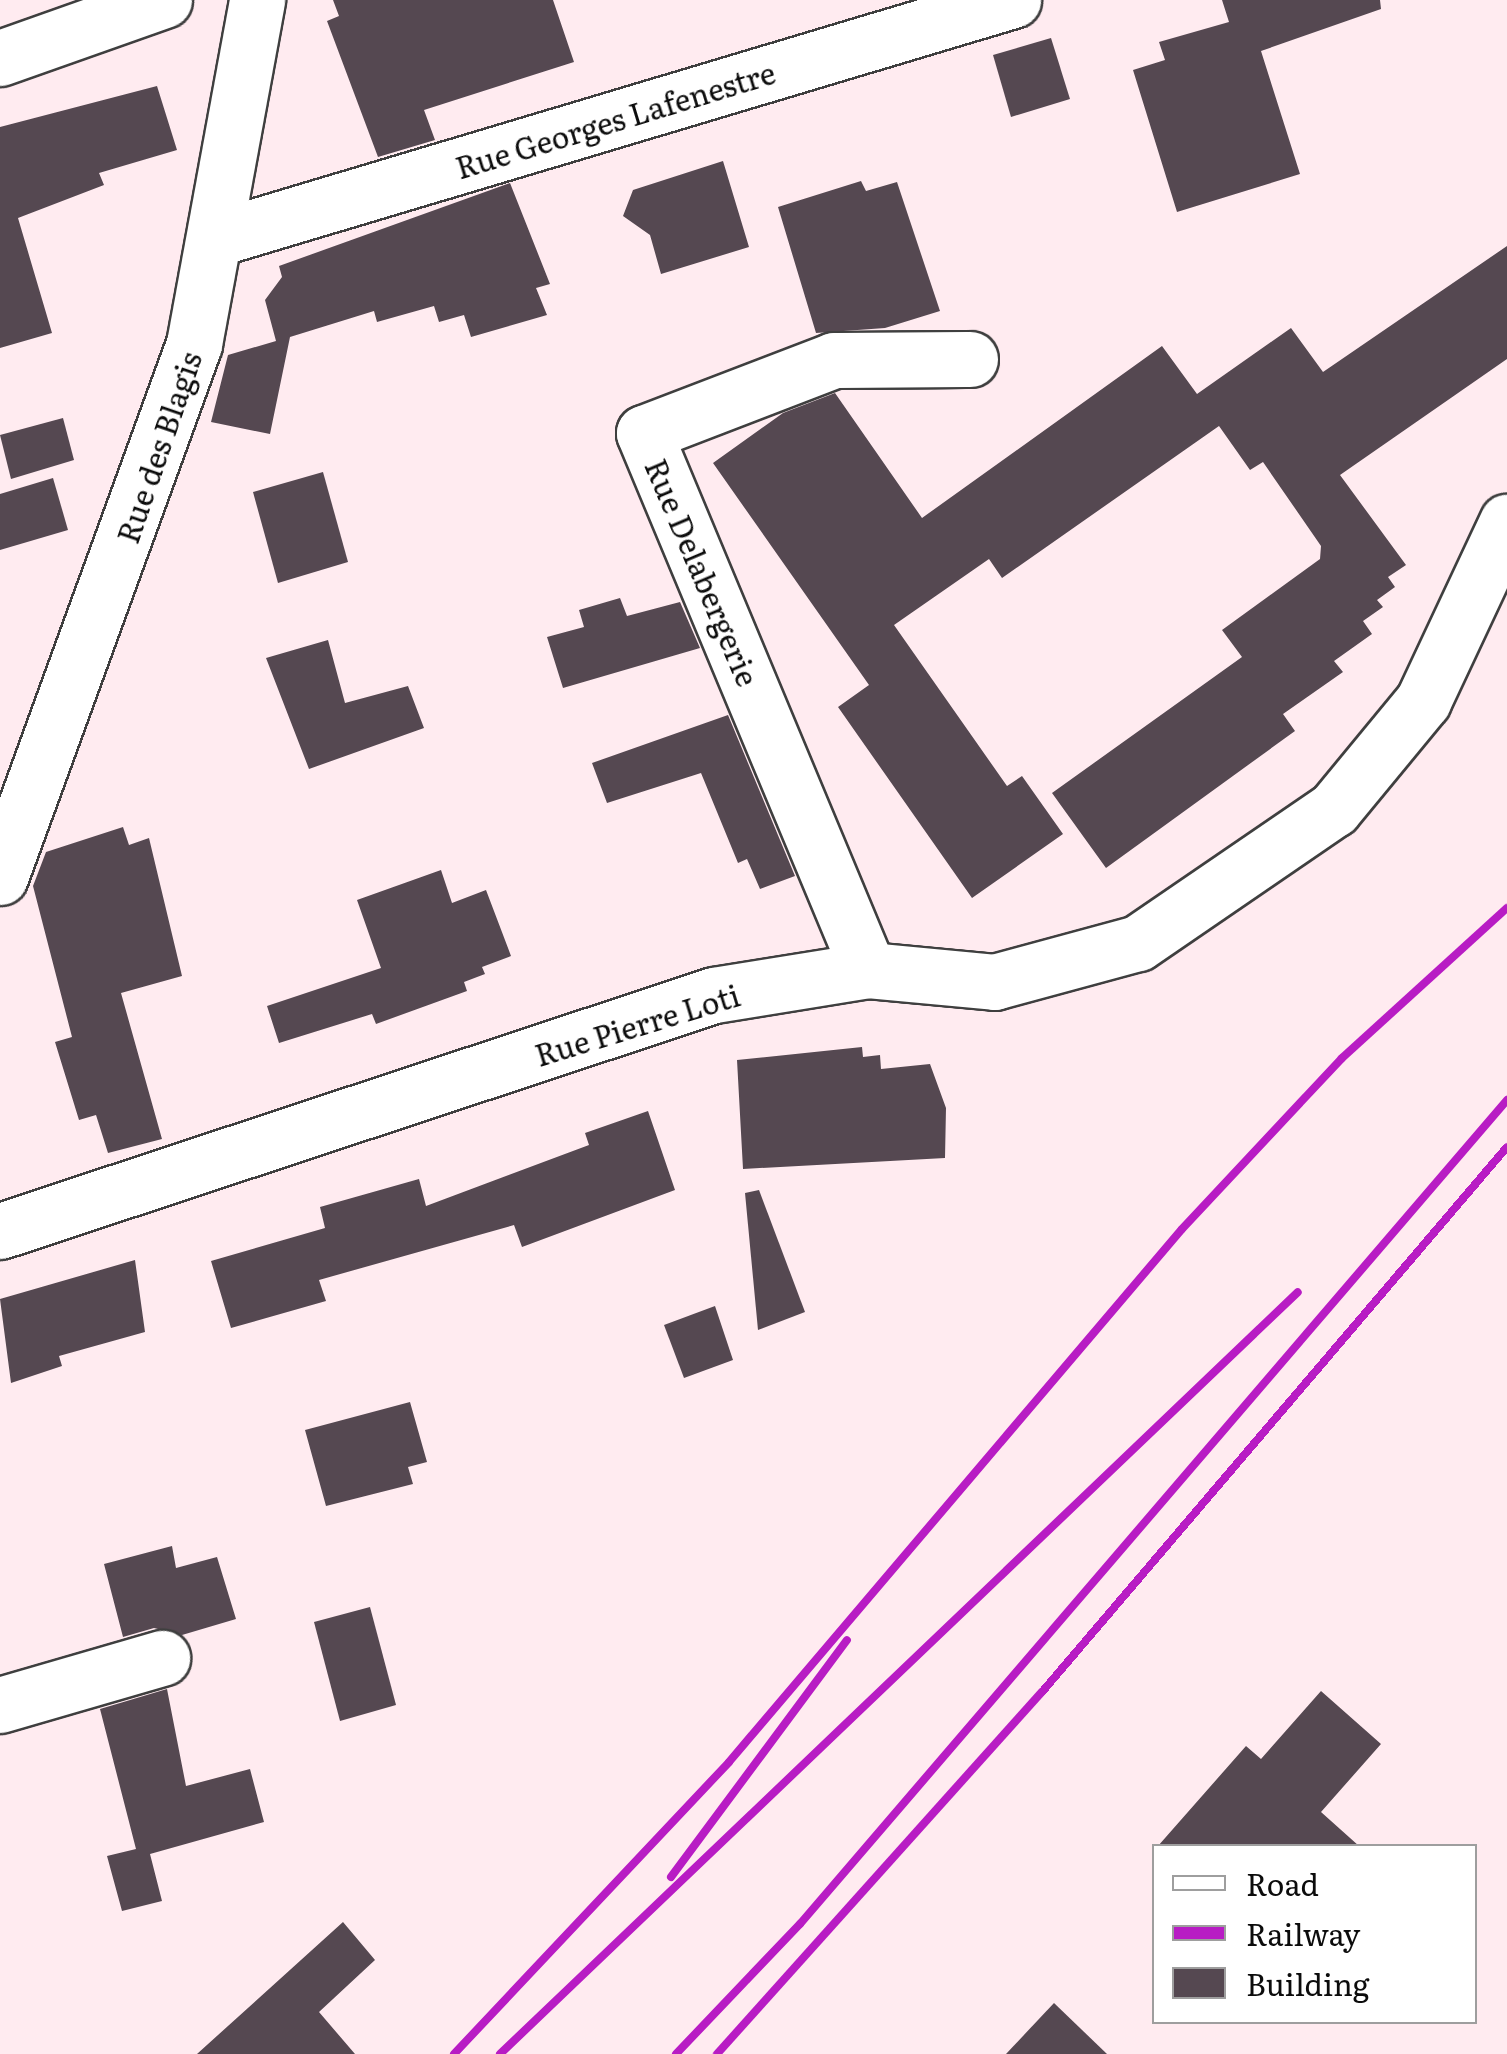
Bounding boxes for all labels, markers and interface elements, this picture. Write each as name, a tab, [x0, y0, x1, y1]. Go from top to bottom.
street label: Rue Georges Lafenestre	[451, 53, 779, 185]
street label: Rue des Blagis	[108, 347, 208, 547]
street label: Rue Delabergerie	[639, 453, 767, 691]
street label: Rue Pierre Loti	[530, 976, 744, 1072]
legend	[1152, 1844, 1477, 2024]
text: Road	[1246, 1861, 1319, 1905]
text: Railway	[1246, 1911, 1360, 1955]
text: Building	[1246, 1961, 1370, 2005]

